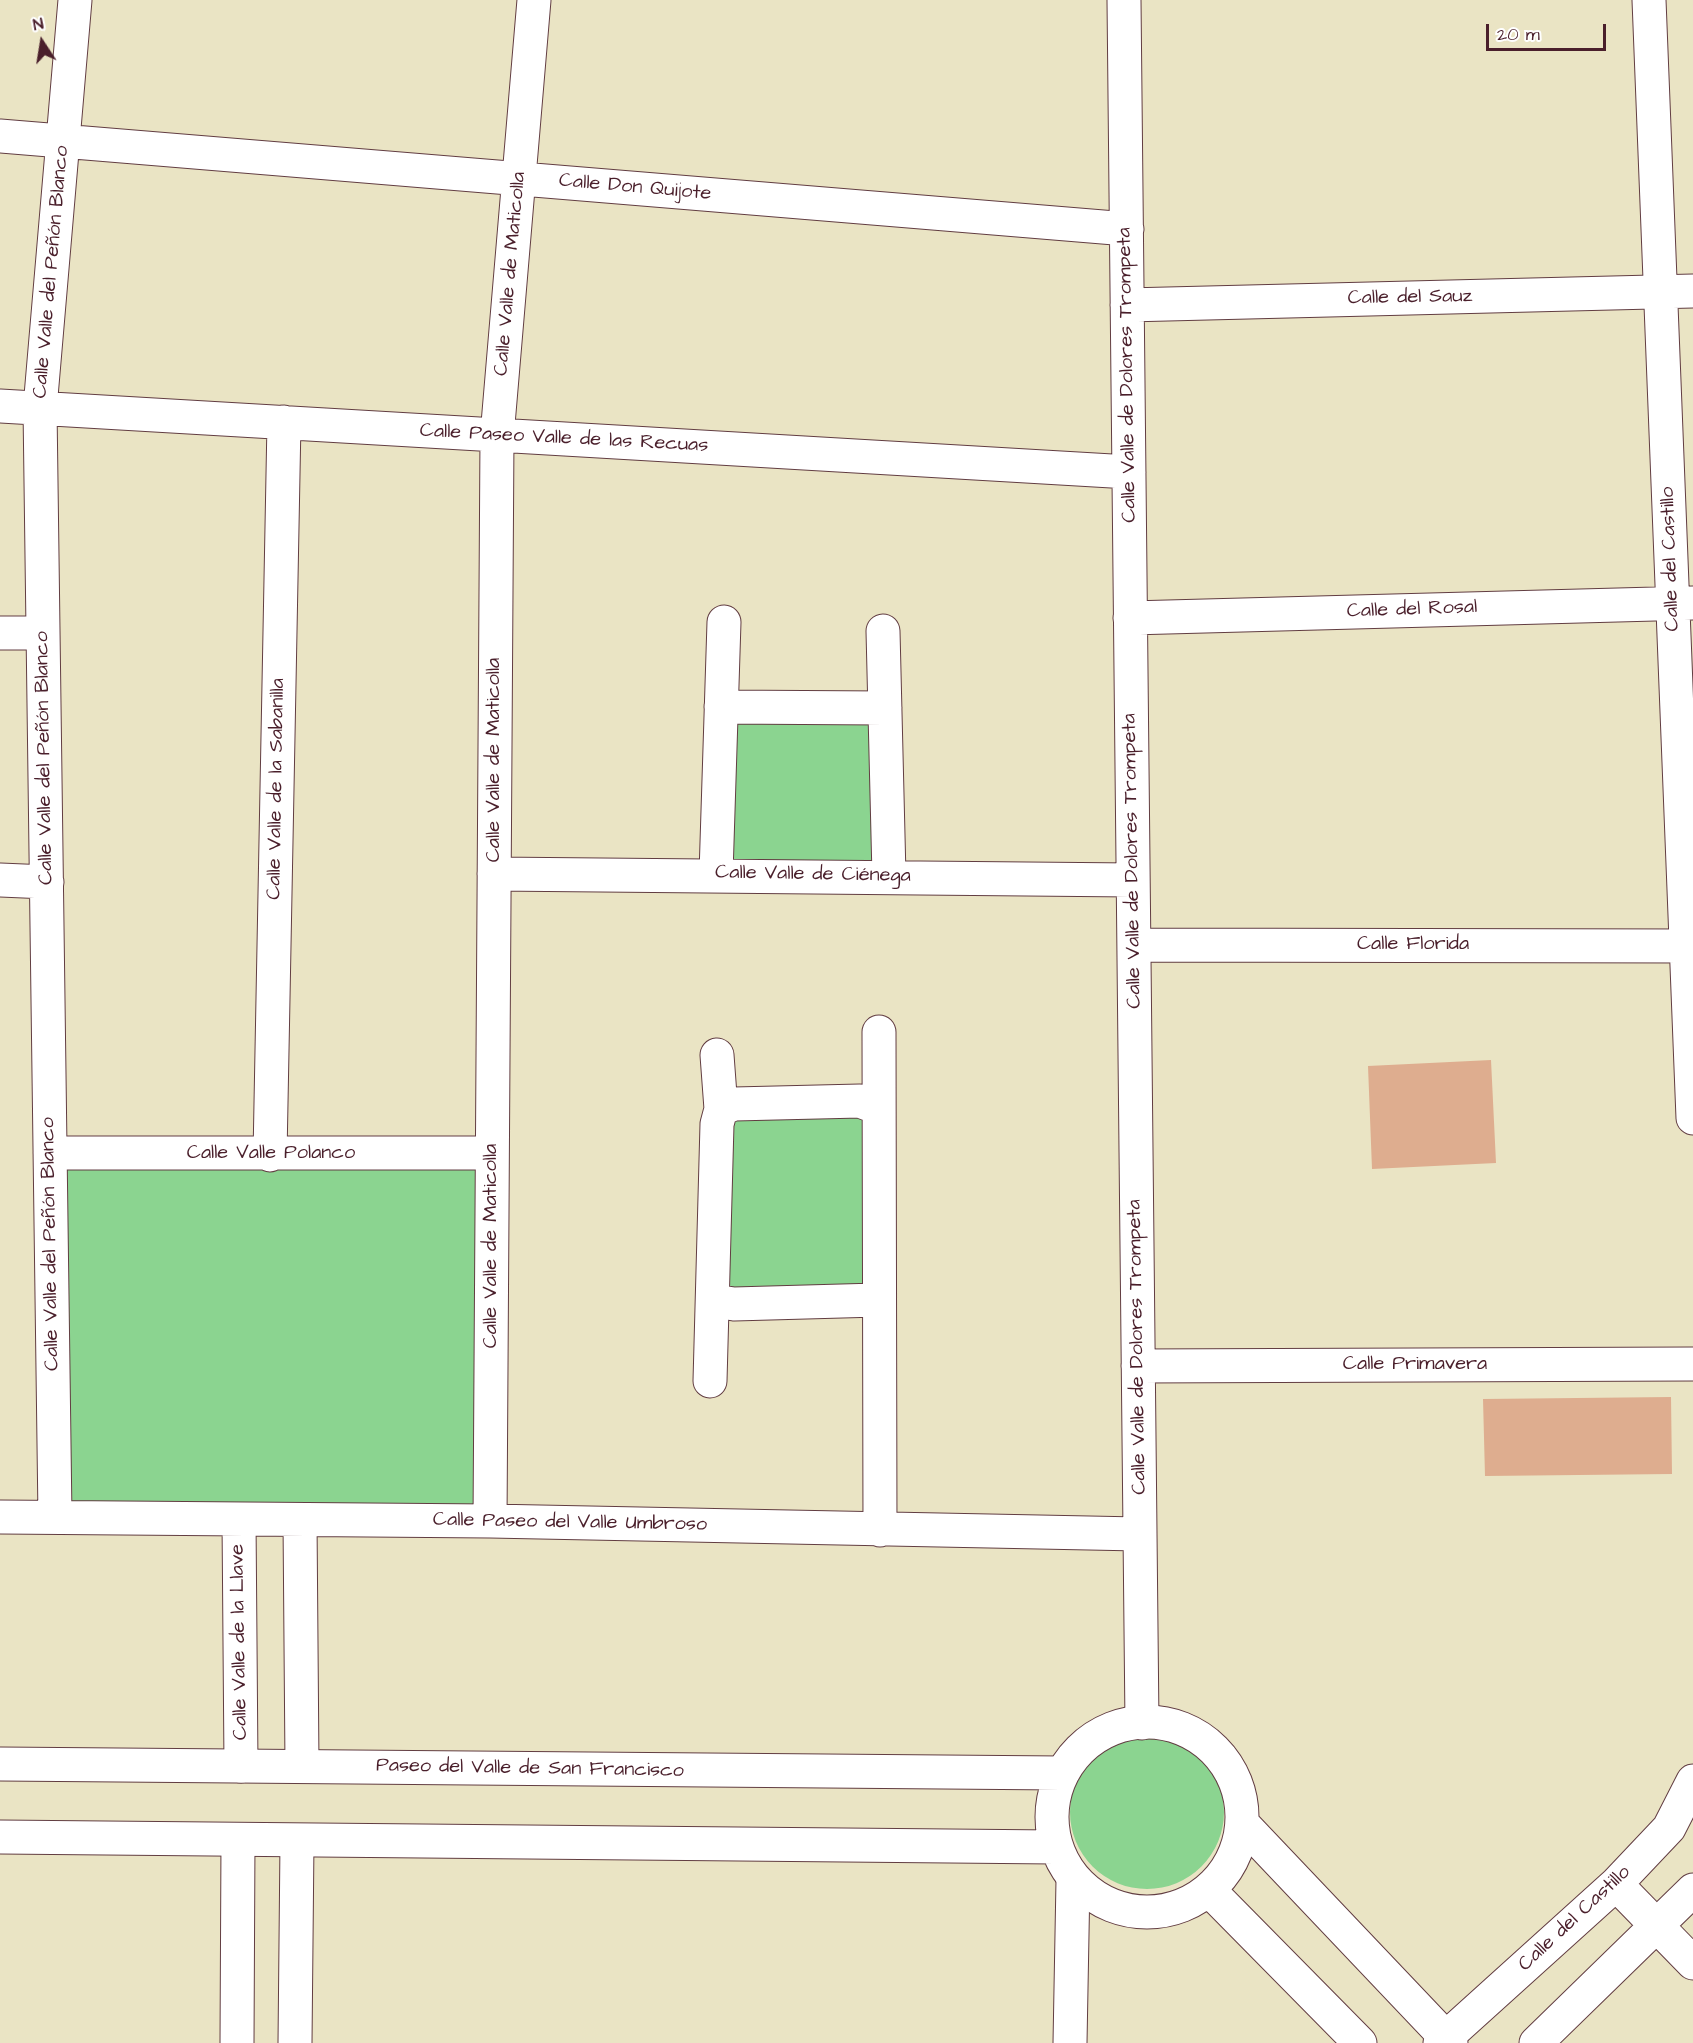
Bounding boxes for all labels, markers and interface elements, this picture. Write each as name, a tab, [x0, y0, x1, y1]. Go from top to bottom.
north arrow	[12, 12, 72, 72]
scale bar	[1489, 12, 1609, 50]
text: N	[31, 13, 45, 36]
text: 20 m	[1497, 22, 1540, 47]
street label: Calle Valle del Peñón Blanco	[29, 145, 75, 399]
street label: Calle Don Quijote	[558, 169, 712, 207]
street label: Calle Valle de Maticolla	[490, 171, 532, 377]
street label: Calle Valle de Dolores Trompeta	[1113, 227, 1143, 523]
street label: Calle del Sauz	[1347, 285, 1473, 311]
street label: Calle Paseo Valle de las Recuas	[419, 419, 709, 459]
street label: Calle del Castillo	[1656, 486, 1686, 632]
street label: Calle del Rosal	[1346, 596, 1478, 624]
street label: Calle Valle del Peñón Blanco	[31, 631, 59, 885]
street label: Calle Valle de Maticolla	[483, 658, 507, 862]
street label: Calle Valle de la Sabanilla	[263, 678, 291, 900]
street label: Calle Valle de Dolores Trompeta	[1118, 713, 1148, 1009]
street label: Calle Valle de Ciénega	[715, 861, 911, 889]
street label: Calle Florida	[1357, 933, 1469, 957]
street label: Calle Valle del Peñón Blanco	[37, 1117, 65, 1371]
street label: Calle Valle Polanco	[187, 1142, 355, 1166]
street label: Calle Valle de Maticolla	[480, 1144, 504, 1348]
street label: Calle Valle de Dolores Trompeta	[1123, 1199, 1153, 1495]
street label: Calle Primavera	[1343, 1353, 1487, 1377]
street label: Calle Paseo del Valle Umbroso	[433, 1509, 707, 1537]
street label: Calle Valle de la Llave	[226, 1544, 254, 1740]
street label: Paseo del Valle de San Francisco	[376, 1754, 684, 1784]
street label: Calle del Castillo	[1514, 1861, 1636, 1977]

